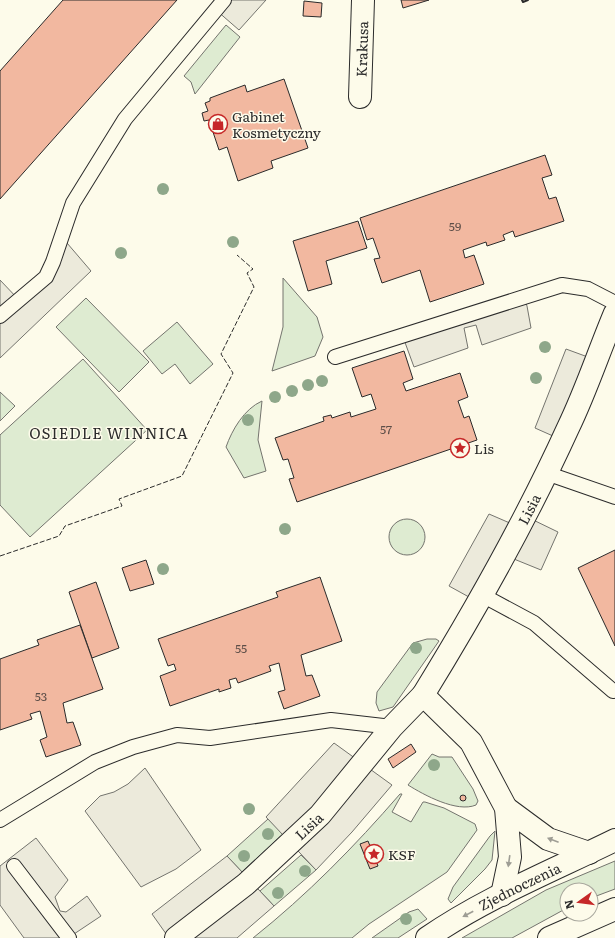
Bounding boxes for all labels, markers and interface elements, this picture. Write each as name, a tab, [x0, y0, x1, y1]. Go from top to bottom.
street label: Krakusa	[351, 20, 372, 77]
place label: Gabinet Kosmetyczny	[232, 106, 322, 142]
shop icon: Gabinet Kosmetyczny	[207, 113, 229, 135]
house number: 59	[449, 217, 461, 235]
house number: 57	[380, 420, 392, 438]
district label: OSIEDLE WINNICA	[29, 421, 189, 444]
place icon: Lis	[449, 437, 471, 459]
place label: Lis	[474, 438, 494, 458]
street label: Lisia	[512, 490, 545, 528]
house number: 55	[235, 639, 247, 657]
house number: 53	[35, 687, 47, 705]
street label: Lisia	[290, 807, 328, 844]
one-way arrow	[546, 837, 558, 843]
place icon: KSF	[363, 843, 385, 865]
place label: KSF	[388, 844, 416, 864]
one-way arrow	[506, 855, 512, 867]
street label: Zjednoczenia	[475, 857, 564, 915]
north arrow	[559, 882, 599, 922]
text: N	[559, 898, 577, 911]
one-way arrow	[462, 910, 474, 917]

